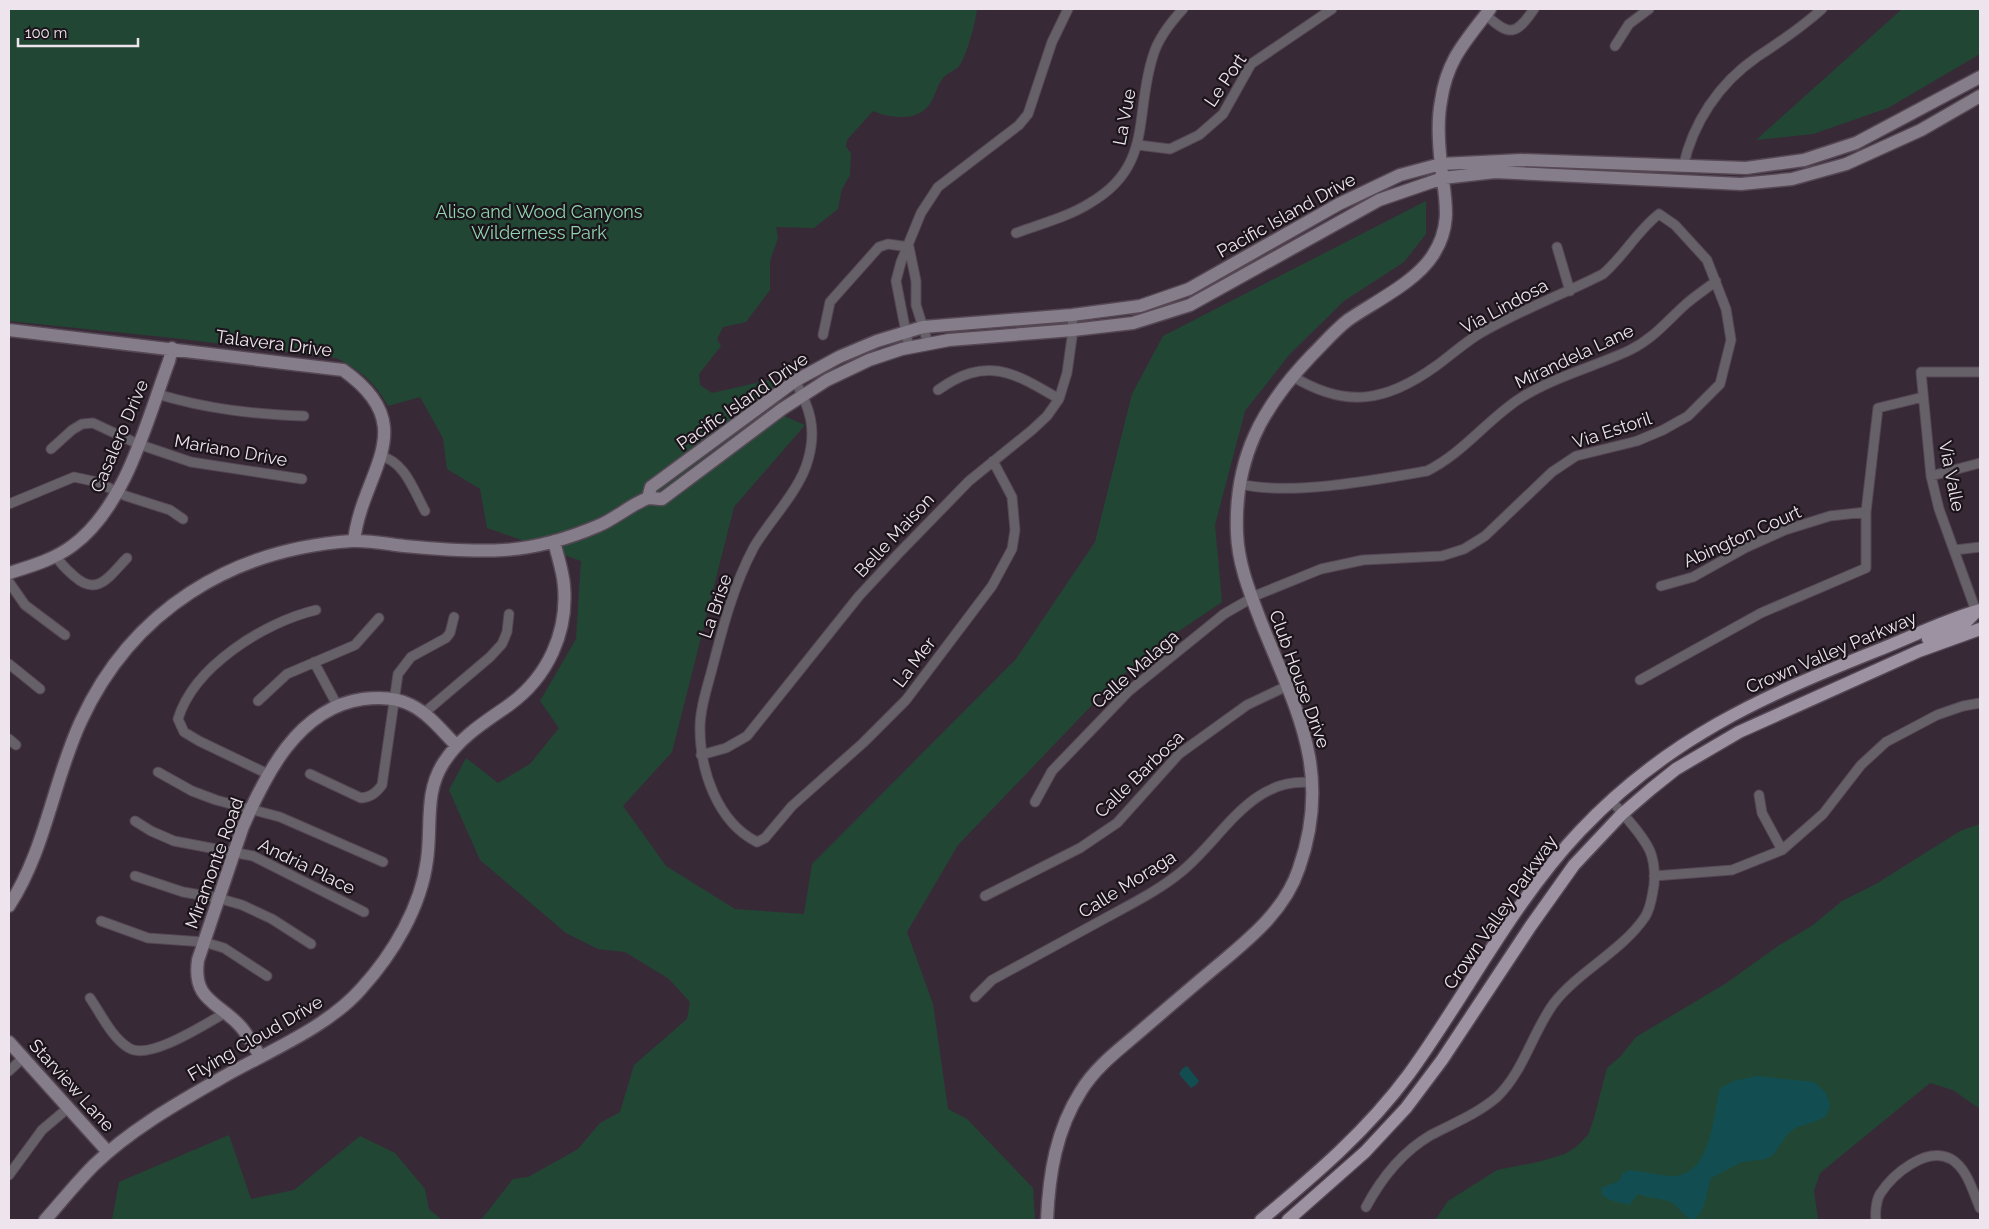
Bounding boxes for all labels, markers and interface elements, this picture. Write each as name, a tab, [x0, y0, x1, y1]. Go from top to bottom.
scale bar	[18, 15, 138, 47]
text: 100 m	[25, 24, 67, 42]
street label: Le Port	[1200, 49, 1250, 111]
street label: La Vue	[1108, 87, 1140, 147]
street label: Pacific Island Drive	[1213, 168, 1359, 262]
park label: Aliso and Wood Canyons Wilderness Park	[435, 201, 643, 243]
street label: Via Lindosa	[1457, 274, 1551, 338]
street label: Mirandela Lane	[1511, 319, 1637, 393]
street label: Talavera Drive	[215, 325, 334, 361]
street label: Pacific Island Drive	[672, 348, 812, 454]
street label: Casalero Drive	[86, 376, 152, 496]
street label: Via Estoril	[1570, 407, 1654, 453]
street label: Mariano Drive	[173, 430, 290, 470]
street label: Via Valle	[1935, 439, 1969, 513]
street label: Belle Maison	[850, 489, 938, 581]
street label: Abington Court	[1680, 501, 1804, 571]
street label: La Brise	[694, 571, 736, 641]
street label: Crown Valley Parkway	[1743, 606, 1920, 697]
street label: Club House Drive	[1265, 607, 1335, 751]
street label: Calle Malaga	[1087, 626, 1183, 712]
street label: La Mer	[888, 632, 940, 691]
street label: Calle Barbosa	[1090, 726, 1188, 822]
street label: Miramonte Road	[181, 795, 247, 931]
street label: Crown Valley Parkway	[1439, 831, 1561, 993]
street label: Andria Place	[255, 834, 359, 899]
street label: Calle Moraga	[1075, 846, 1179, 922]
street label: Flying Cloud Drive	[184, 991, 327, 1085]
street label: Starview Lane	[25, 1035, 119, 1136]

